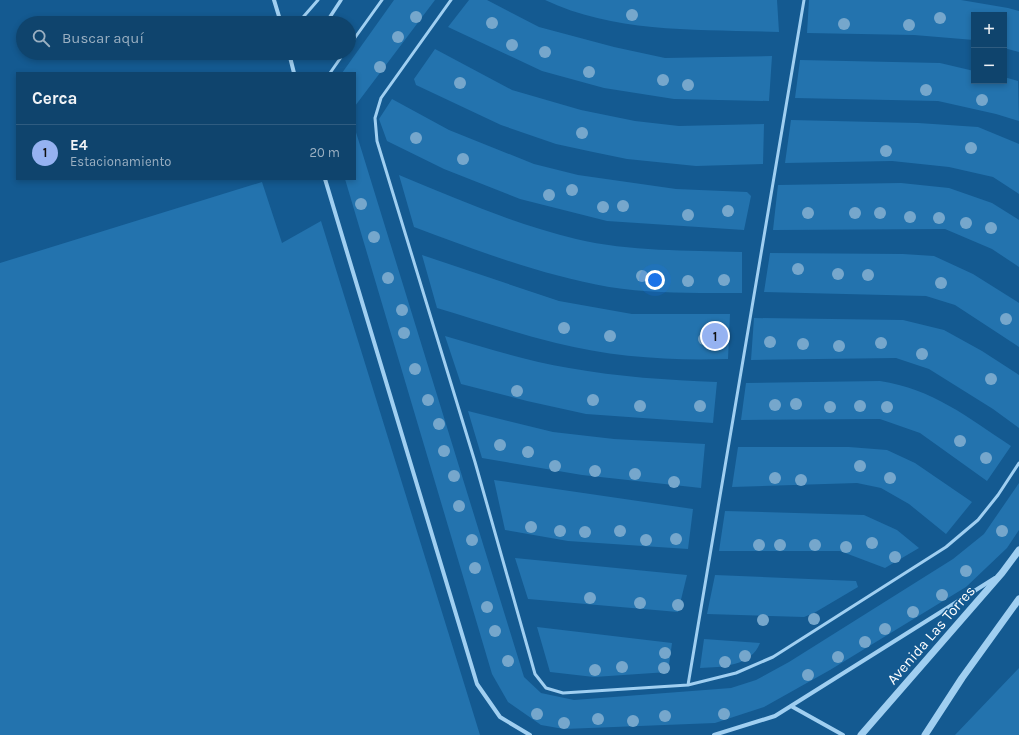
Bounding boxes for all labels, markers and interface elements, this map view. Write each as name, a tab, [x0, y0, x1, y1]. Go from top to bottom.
map controls	[971, 12, 1007, 84]
button: +	[971, 12, 1007, 48]
search box	[16, 16, 356, 60]
icon: search	[30, 27, 52, 49]
text: Buscar aquí	[62, 29, 144, 47]
button: −	[971, 48, 1007, 84]
text: Cerca	[32, 88, 77, 108]
text: E4	[70, 136, 88, 154]
text: 1	[43, 145, 47, 160]
text: 20 m	[310, 145, 340, 160]
text: Estacionamiento	[70, 154, 171, 169]
your location	[645, 270, 665, 290]
pin: 1	[702, 321, 728, 351]
street label: Avenida Las Torres	[883, 582, 979, 688]

